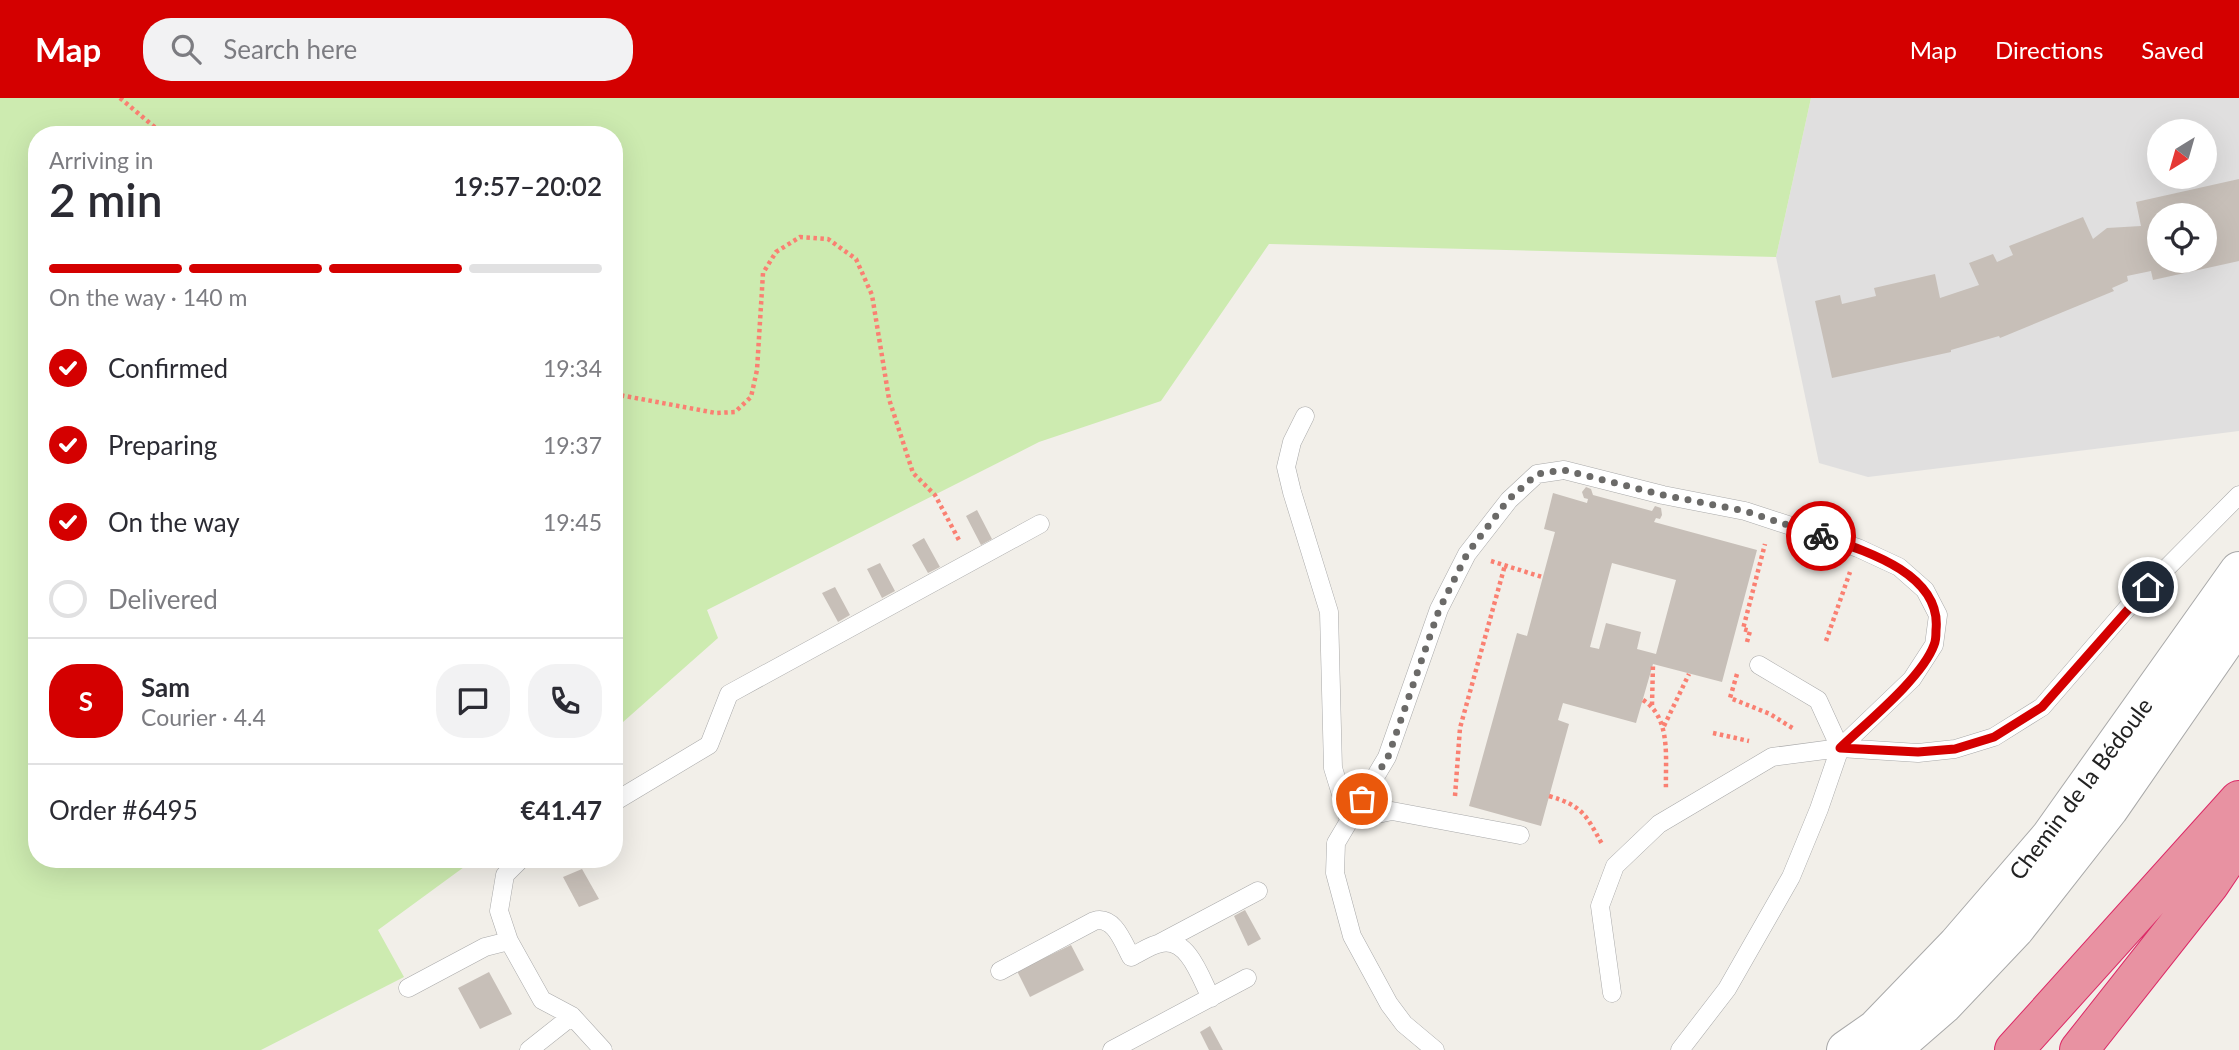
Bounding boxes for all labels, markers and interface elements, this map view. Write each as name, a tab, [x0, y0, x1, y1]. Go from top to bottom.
search box	[143, 18, 633, 81]
text: Map	[35, 29, 101, 69]
icon: search	[167, 30, 205, 68]
text: Search here	[223, 33, 357, 65]
text: Map	[1910, 35, 1957, 64]
text: Directions	[1995, 35, 2103, 64]
text: Saved	[2141, 35, 2204, 64]
north arrow	[2147, 119, 2217, 189]
map controls	[2147, 119, 2217, 273]
text: Arriving in	[49, 146, 153, 174]
text: 19:57–20:02	[453, 170, 602, 202]
text: 2 min	[49, 172, 163, 227]
button: locate	[2147, 203, 2217, 273]
text: On the way · 140 m	[49, 283, 248, 311]
icon: check	[49, 349, 87, 387]
text: Confirmed	[108, 352, 228, 384]
text: 19:34	[543, 354, 602, 382]
icon: check	[49, 426, 87, 464]
text: Preparing	[108, 429, 217, 461]
text: 19:37	[543, 431, 602, 459]
courier	[1786, 501, 1856, 571]
icon: check	[49, 503, 87, 541]
text: On the way	[108, 506, 240, 538]
text: 19:45	[543, 508, 602, 536]
icon: bike	[1802, 517, 1840, 555]
pin	[2118, 557, 2178, 617]
icon: home	[2129, 568, 2167, 606]
text: Delivered	[108, 583, 218, 615]
button: chat	[436, 664, 510, 738]
button: phone	[528, 664, 602, 738]
text: Sam	[141, 671, 190, 703]
text: S	[79, 685, 93, 717]
street label: Chemin de la Bédoule	[2003, 692, 2158, 885]
text: Courier · 4.4	[141, 703, 266, 731]
pin	[1332, 769, 1392, 829]
icon: bag	[1343, 780, 1381, 818]
text: Order #6495	[49, 794, 198, 826]
text: €41.47	[520, 794, 602, 826]

